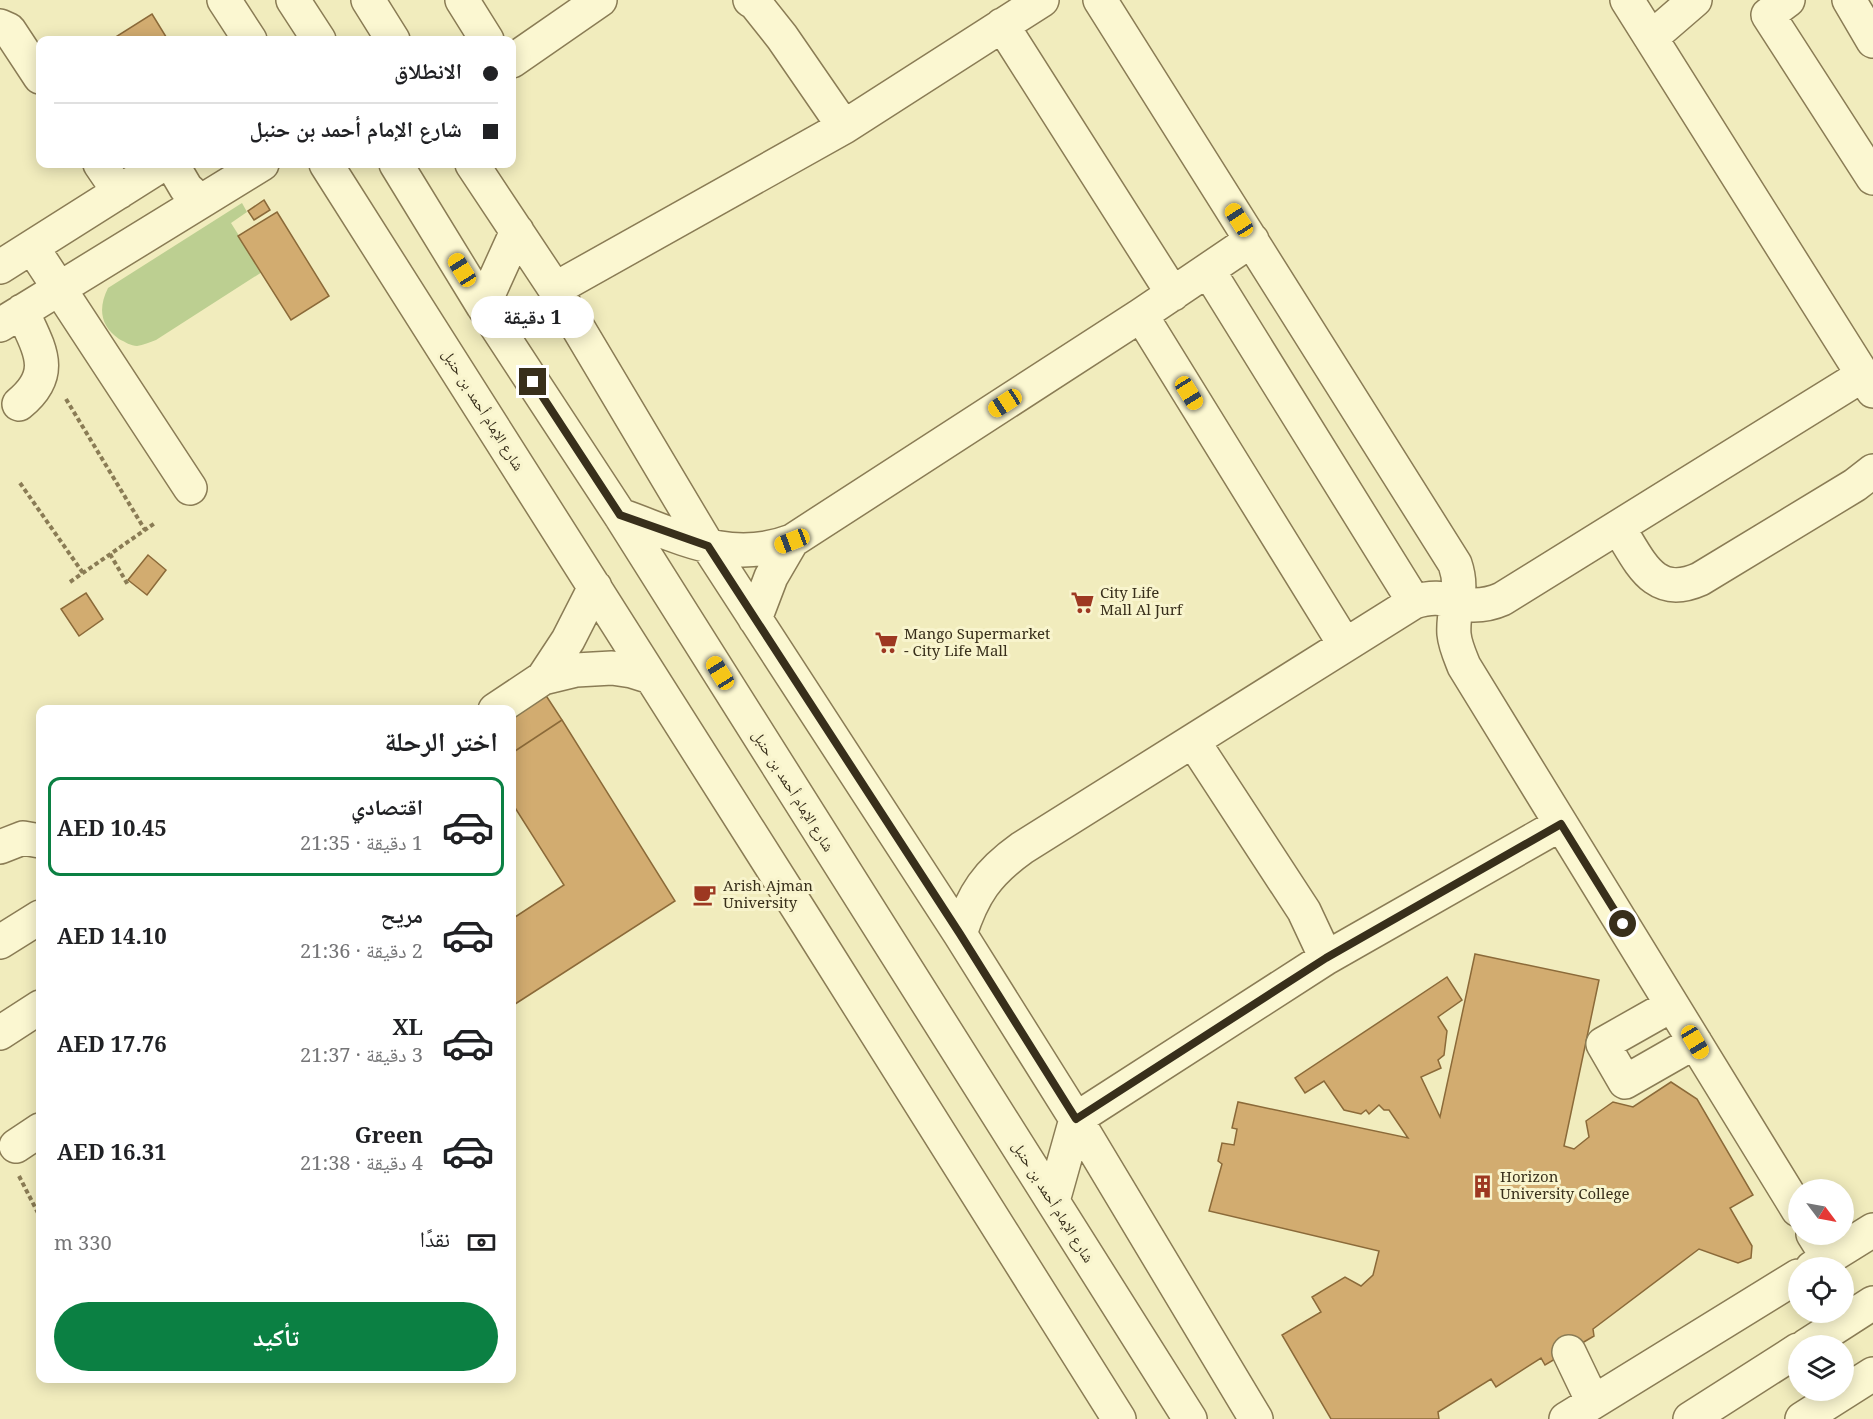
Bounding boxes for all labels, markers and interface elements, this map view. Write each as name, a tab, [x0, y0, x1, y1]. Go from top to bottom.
text: الانطلاق	[394, 55, 462, 85]
text: شارع الإمام أحمد بن حنبل	[250, 113, 462, 143]
car	[1222, 200, 1256, 240]
car	[445, 250, 479, 290]
callout: 1 دقيقة	[472, 295, 594, 337]
text: 1 دقيقة	[503, 303, 562, 330]
street label: شارع الإمام أحمد بن حنبل	[437, 345, 529, 475]
route end	[519, 368, 546, 395]
car	[1172, 373, 1206, 413]
car	[985, 386, 1025, 420]
car	[772, 526, 812, 556]
place label: City Life Mall Al Jurf	[1100, 582, 1184, 619]
supermarket icon: City Life Mall Al Jurf	[1069, 589, 1095, 615]
place label: Mango Supermarket - City Life Mall	[904, 623, 1050, 660]
supermarket icon: Mango Supermarket - City Life Mall	[873, 630, 899, 656]
car	[703, 653, 737, 693]
text: اختر الرحلة	[384, 722, 498, 759]
street label: شارع الإمام أحمد بن حنبل	[747, 726, 839, 856]
text: اقتصادي	[351, 791, 423, 821]
icon: car	[441, 800, 495, 854]
text: AED 10.45	[57, 812, 167, 842]
text: 1 دقيقة · 21:35	[300, 829, 423, 856]
place label: Arish Ajman University	[723, 875, 813, 912]
cafe icon: Arish Ajman University	[692, 882, 718, 908]
text: مريح	[380, 899, 423, 929]
icon: car	[441, 908, 495, 962]
route start	[1609, 910, 1636, 937]
text: AED 14.10	[57, 920, 167, 950]
text: 2 دقيقة · 21:36	[300, 937, 423, 964]
text: XL	[392, 1011, 423, 1041]
icon: car	[441, 1016, 495, 1070]
car	[1678, 1022, 1712, 1062]
text: AED 17.76	[57, 1028, 167, 1058]
text: 3 دقيقة · 21:37	[300, 1041, 423, 1068]
text: Green	[355, 1119, 423, 1149]
icon: car	[441, 1124, 495, 1178]
text: AED 16.31	[57, 1136, 167, 1166]
street label: شارع الإمام أحمد بن حنبل	[1007, 1137, 1099, 1267]
text: 4 دقيقة · 21:38	[300, 1149, 423, 1176]
place label: Horizon University College	[1500, 1166, 1630, 1203]
building icon: Horizon University College	[1469, 1173, 1495, 1199]
north arrow	[1788, 1179, 1854, 1245]
map controls	[1788, 1179, 1854, 1401]
text: نقدًا	[420, 1223, 450, 1253]
icon: cash	[465, 1226, 498, 1259]
text: 330 m	[54, 1229, 112, 1256]
button: locate	[1788, 1257, 1854, 1323]
button: تأكيد	[54, 1302, 498, 1371]
button: layers	[1788, 1335, 1854, 1401]

